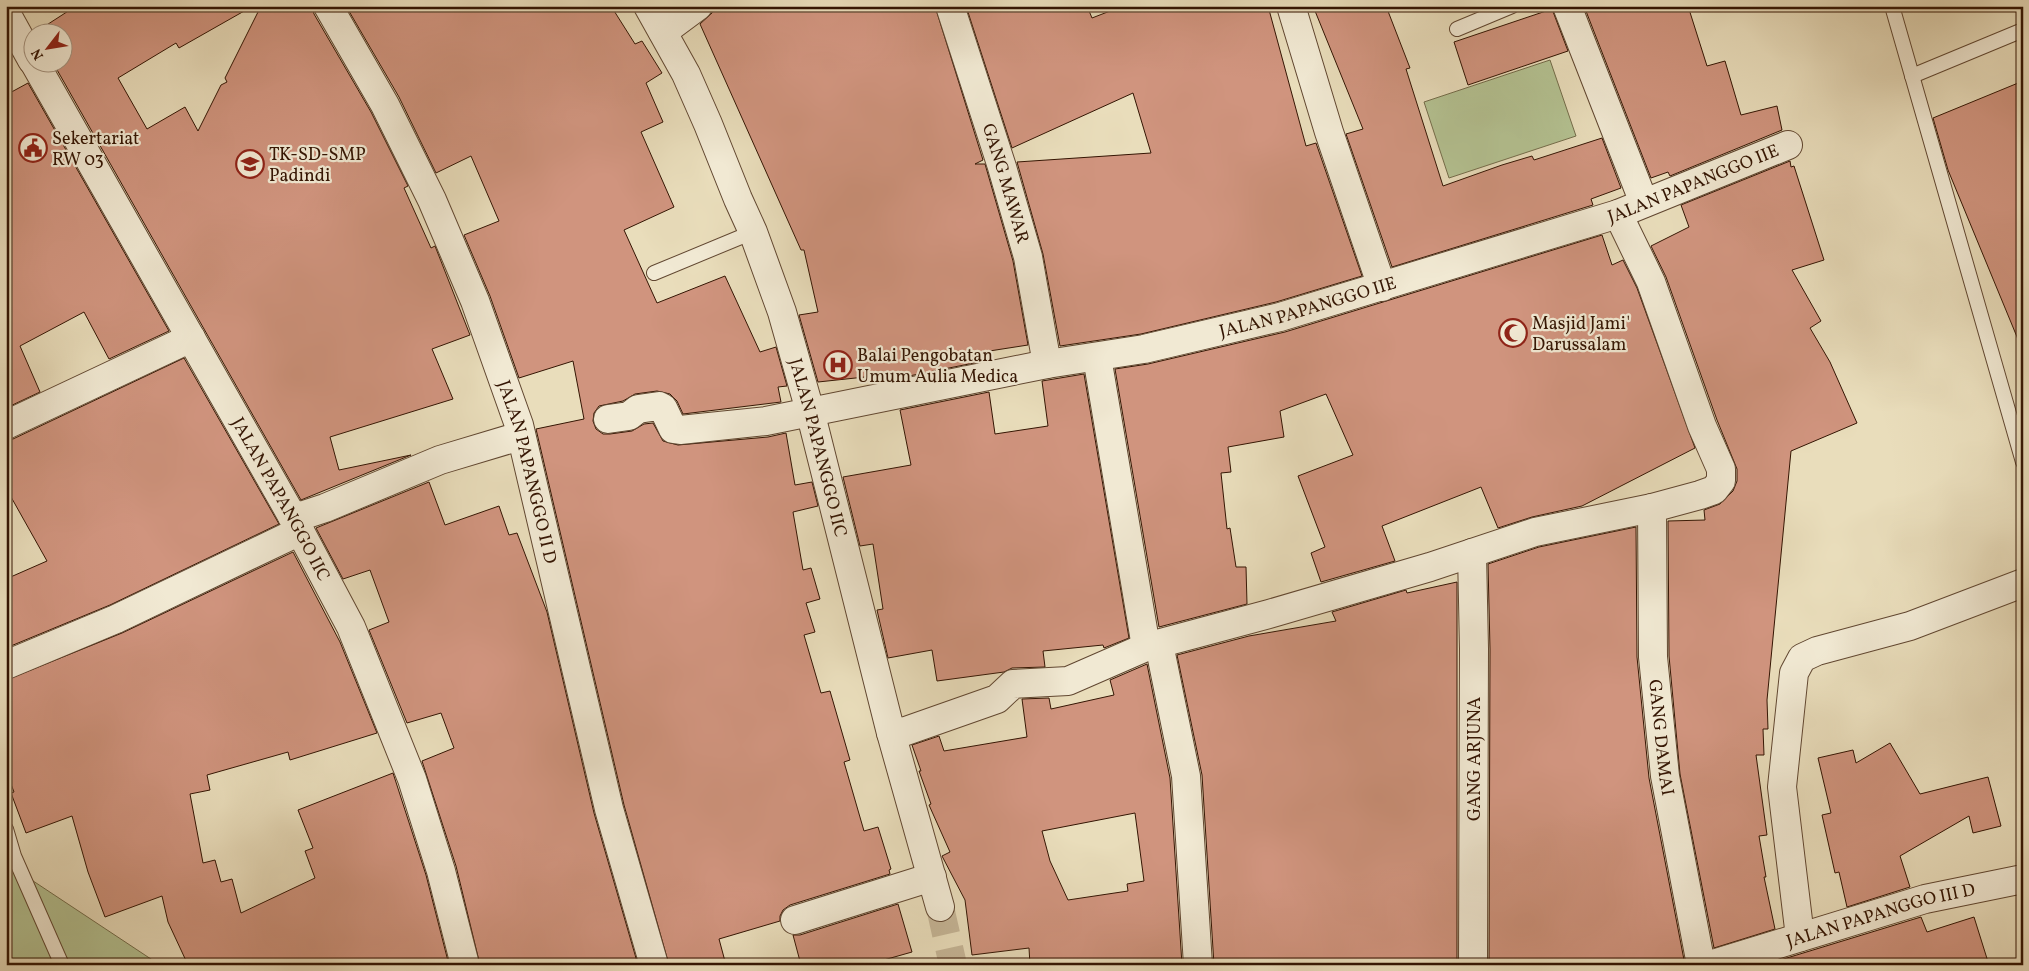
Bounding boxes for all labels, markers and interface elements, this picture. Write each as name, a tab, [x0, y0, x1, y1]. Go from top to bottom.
north arrow	[22, 22, 72, 72]
text: N	[27, 45, 49, 63]
street label: GANG MAWAR	[975, 121, 1034, 247]
place label: Sekertariat RW 03	[52, 127, 139, 173]
public building icon: Sekertariat RW 03	[18, 133, 48, 163]
street label: JALAN PAPANGGO IIE	[1605, 139, 1783, 230]
place label: TK-SD-SMP Padindi	[269, 143, 366, 189]
school or university icon: TK-SD-SMP Padindi	[235, 149, 265, 179]
street label: JALAN PAPANGGO IIE	[1217, 271, 1400, 345]
place label: Masjid Jami' Darussalam	[1532, 312, 1630, 358]
mosque icon: Masjid Jami' Darussalam	[1498, 318, 1528, 348]
place label: Balai Pengobatan Umum Aulia Medica	[857, 344, 1018, 390]
hospital icon: Balai Pengobatan Umum Aulia Medica	[823, 350, 853, 380]
street label: JALAN PAPANGGO IIC	[782, 356, 852, 540]
street label: JALAN PAPANGGO II D	[490, 377, 562, 566]
street label: JALAN PAPANGGO IIC	[224, 413, 335, 586]
street label: GANG DAMAI	[1641, 678, 1680, 798]
street label: GANG ARJUNA	[1463, 697, 1488, 821]
street label: JALAN PAPANGGO III D	[1784, 878, 1977, 955]

